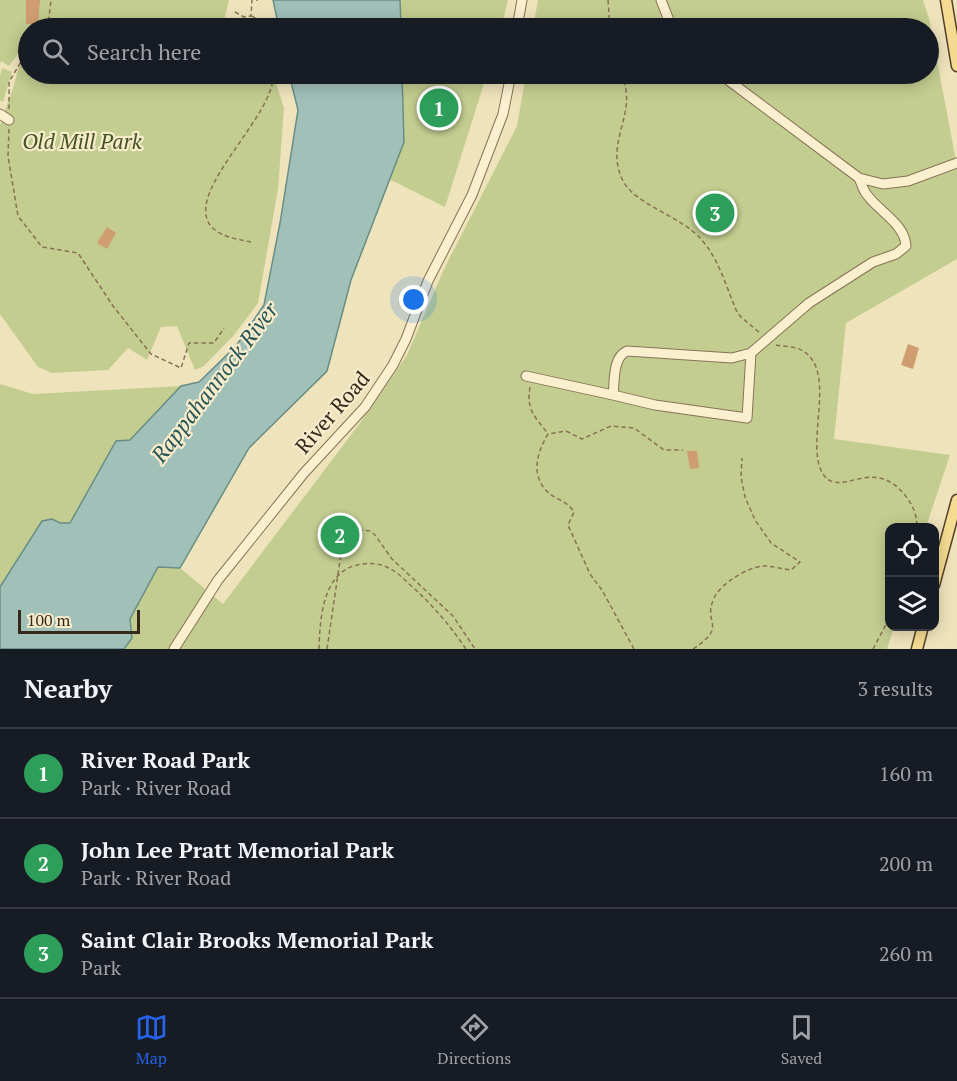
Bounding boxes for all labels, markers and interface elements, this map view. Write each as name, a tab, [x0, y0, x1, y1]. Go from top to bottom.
search box	[18, 18, 939, 84]
icon: search	[39, 35, 72, 68]
text: Search here	[87, 37, 201, 66]
pin: 1	[420, 86, 458, 130]
park label: Old Mill Park	[22, 127, 143, 155]
pin: 3	[696, 190, 734, 236]
your location	[399, 285, 428, 314]
water label: Rappahannock River	[144, 295, 285, 469]
street label: River Road	[288, 365, 376, 459]
pin: 2	[320, 512, 360, 558]
map controls	[885, 523, 939, 631]
button: locate	[885, 523, 939, 577]
button: layers	[885, 577, 939, 631]
scale bar	[18, 607, 140, 634]
text: 100 m	[27, 609, 70, 631]
text: Nearby	[24, 671, 112, 705]
text: 3 results	[858, 675, 933, 702]
text: River Road Park	[81, 745, 250, 774]
text: 1	[38, 760, 49, 787]
text: 160 m	[879, 760, 933, 787]
text: Park · River Road	[81, 774, 231, 801]
text: John Lee Pratt Memorial Park	[81, 835, 394, 864]
text: 2	[38, 850, 49, 877]
text: 200 m	[879, 850, 933, 877]
text: Park · River Road	[81, 864, 231, 891]
text: Saint Clair Brooks Memorial Park	[81, 925, 433, 954]
text: 3	[38, 940, 49, 967]
text: 260 m	[879, 940, 933, 967]
text: Park	[81, 954, 121, 981]
tab: Map	[135, 1011, 168, 1069]
tab: Directions	[437, 1011, 511, 1069]
tab: Saved	[781, 1011, 822, 1069]

